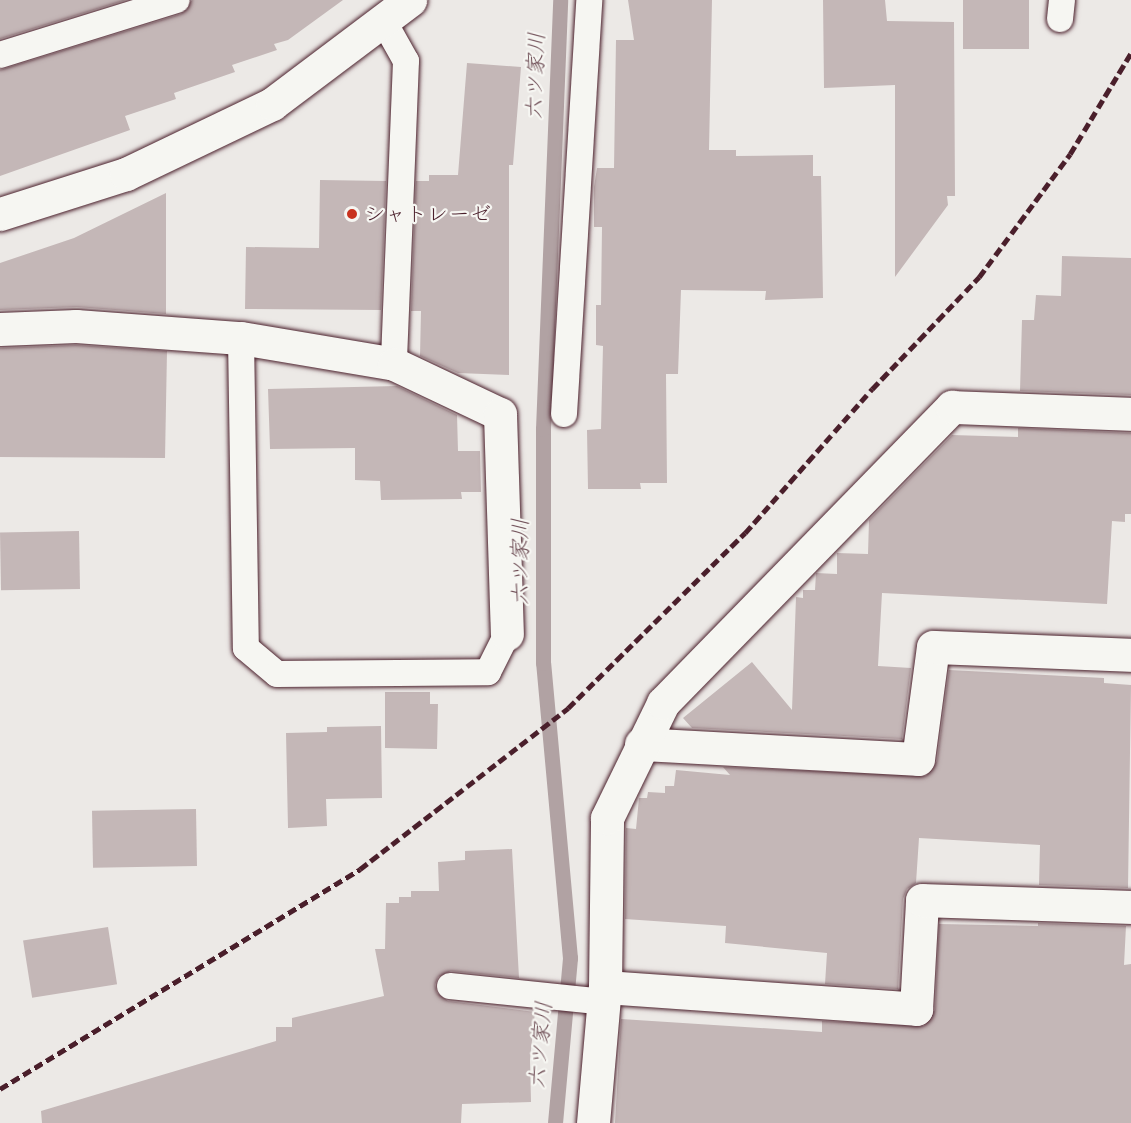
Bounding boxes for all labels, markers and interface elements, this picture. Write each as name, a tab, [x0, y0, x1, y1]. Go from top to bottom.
water label: 六ツ家川	[520, 32, 550, 120]
place label: シャトレーゼ	[364, 201, 491, 227]
marker: シャトレーゼ	[345, 207, 359, 221]
water label: 六ツ家川	[507, 518, 533, 606]
water label: 六ツ家川	[523, 1000, 557, 1090]

